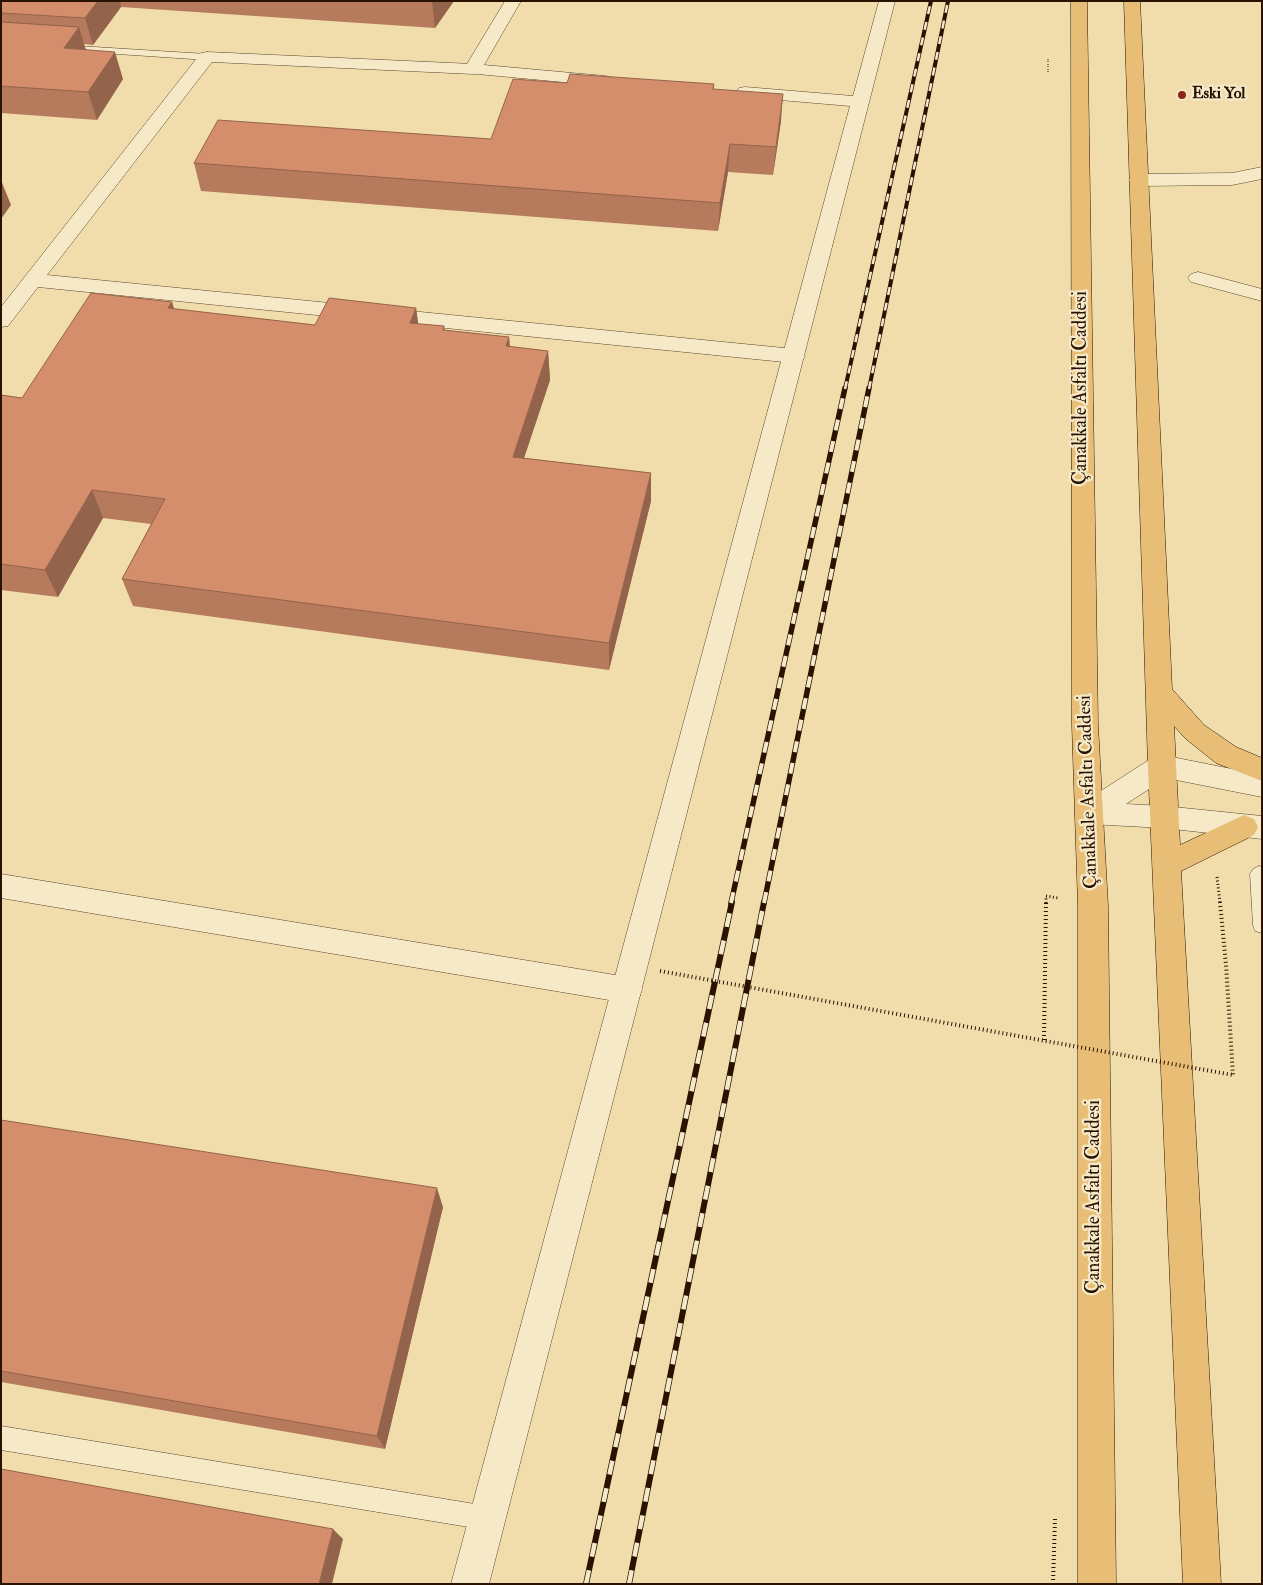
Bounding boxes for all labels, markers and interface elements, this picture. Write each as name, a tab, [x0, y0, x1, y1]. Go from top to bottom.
place label: Eski Yol	[1192, 85, 1245, 105]
marker: Eski Yol	[1176, 89, 1188, 101]
street label: Çanakkale Asfaltı Caddesi	[1071, 291, 1093, 485]
street label: Çanakkale Asfaltı Caddesi	[1074, 695, 1104, 889]
street label: Çanakkale Asfaltı Caddesi	[1084, 1100, 1106, 1294]

